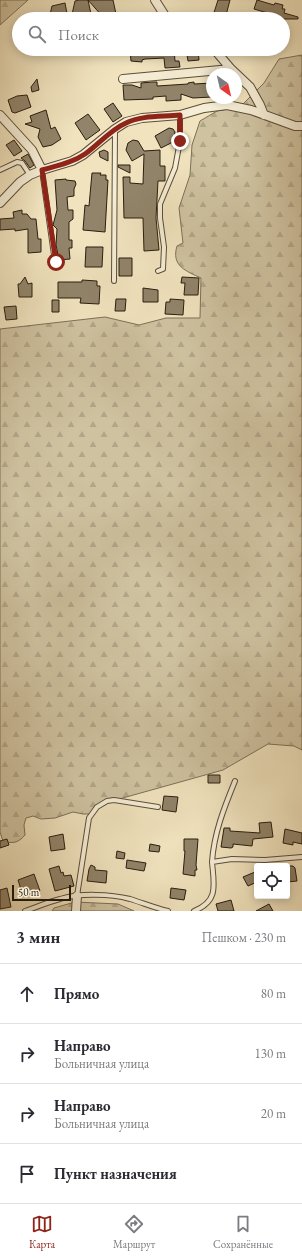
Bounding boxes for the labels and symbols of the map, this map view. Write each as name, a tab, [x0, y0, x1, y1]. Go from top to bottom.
north arrow	[206, 68, 242, 104]
route end	[171, 132, 189, 150]
route start	[47, 253, 65, 271]
scale bar	[12, 883, 71, 902]

